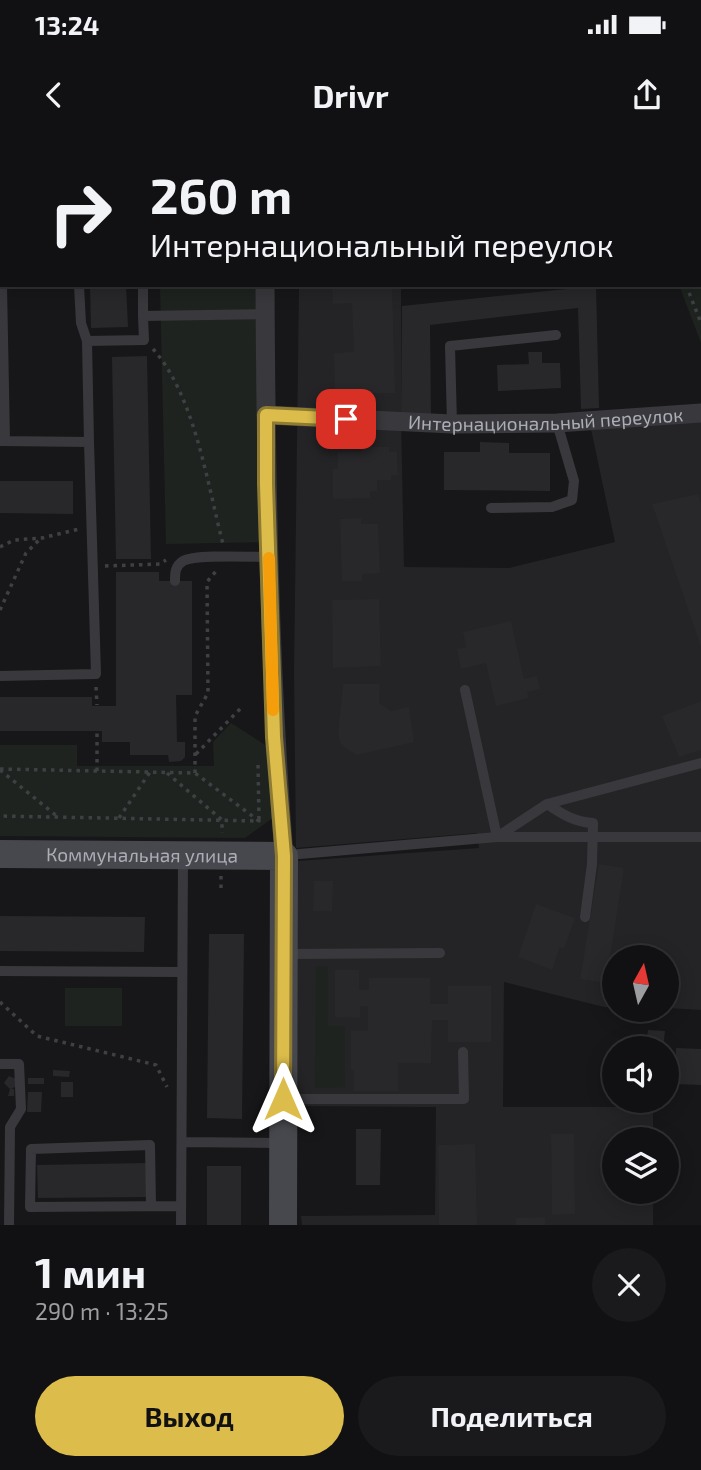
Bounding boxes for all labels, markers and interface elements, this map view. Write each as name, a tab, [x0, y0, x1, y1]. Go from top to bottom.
text: 13:24	[35, 9, 99, 40]
icon: back	[35, 76, 73, 114]
text: Drivr	[312, 76, 389, 114]
icon: share	[628, 76, 666, 114]
text: 260 m	[150, 165, 292, 224]
icon: right	[35, 168, 126, 259]
text: Интернациональный переулок	[150, 225, 614, 263]
pin	[316, 389, 376, 449]
icon: arrive	[327, 400, 365, 438]
street label: Интернациональный переулок	[408, 402, 684, 435]
street label: Коммунальная улица	[46, 842, 238, 867]
north arrow	[602, 945, 679, 1022]
map controls	[602, 945, 679, 1204]
button: sound	[602, 1036, 679, 1113]
position arrow	[246, 1062, 320, 1136]
button: layers	[602, 1127, 679, 1204]
text: 1 мин	[35, 1246, 146, 1296]
button: close	[592, 1248, 666, 1322]
text: 290 m · 13:25	[35, 1297, 169, 1325]
button: Выход	[35, 1376, 344, 1456]
button: Поделиться	[358, 1376, 666, 1456]

